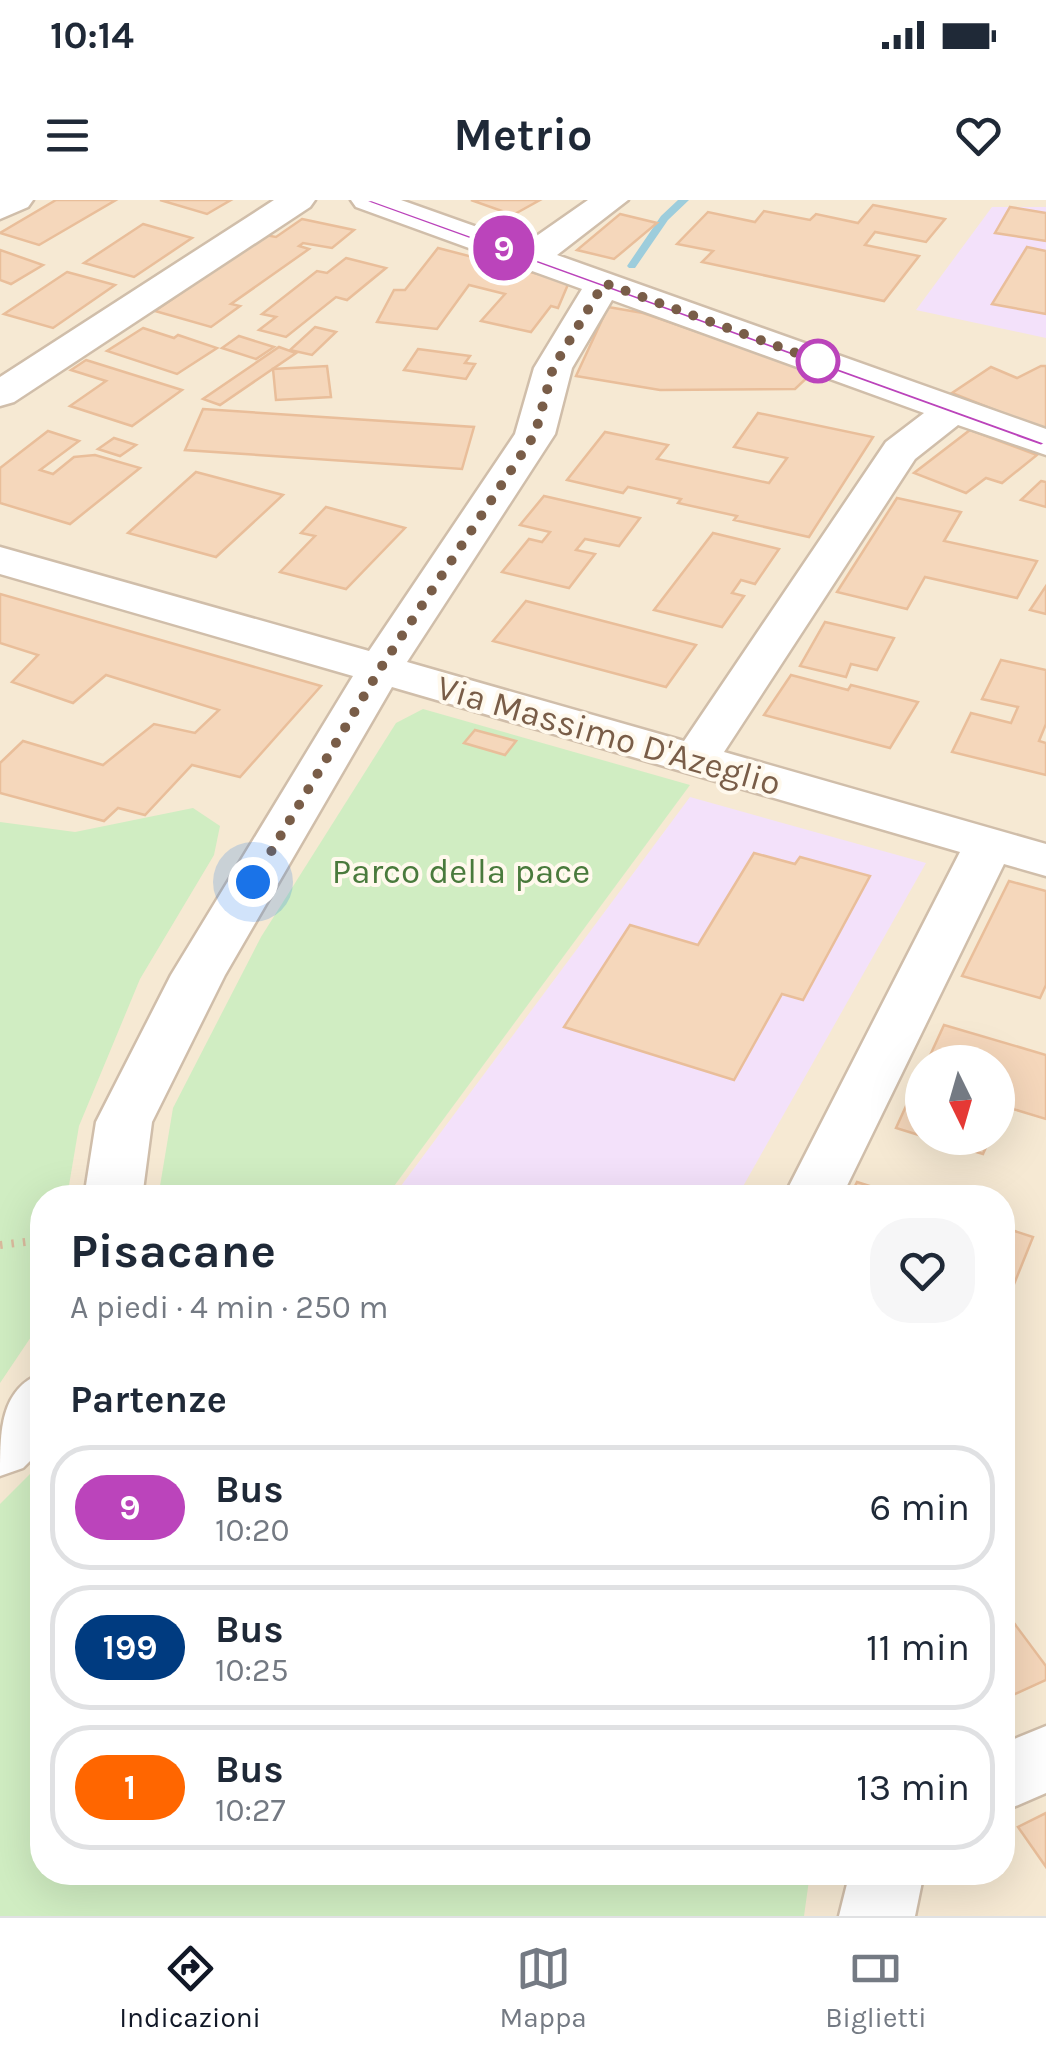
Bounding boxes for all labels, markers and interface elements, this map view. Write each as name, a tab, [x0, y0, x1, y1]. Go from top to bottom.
text: 10:14	[50, 13, 134, 58]
icon: menu	[40, 108, 95, 163]
icon: heart	[951, 108, 1006, 163]
text: Metrio	[454, 109, 592, 161]
line badge: 9	[472, 215, 536, 280]
text: 9	[493, 228, 515, 269]
unlabelled marker	[797, 340, 839, 382]
street label: Via Massimo D'Azeglio	[432, 667, 785, 804]
park label: Parco della pace	[332, 851, 590, 892]
your location	[228, 857, 278, 907]
north arrow	[905, 1045, 1015, 1155]
map controls	[905, 1045, 1015, 1155]
button: heart	[870, 1218, 975, 1323]
text: Pisacane	[70, 1223, 276, 1279]
text: A piedi · 4 min · 250 m	[70, 1289, 388, 1326]
text: Partenze	[70, 1377, 227, 1422]
text: Bus	[215, 1467, 284, 1512]
text: 6 min	[869, 1485, 970, 1530]
text: 9	[119, 1487, 141, 1528]
text: 10:20	[215, 1512, 289, 1549]
text: Bus	[215, 1607, 284, 1652]
text: 11 min	[866, 1625, 970, 1670]
text: 199	[102, 1627, 158, 1668]
text: 10:25	[215, 1652, 289, 1689]
text: Bus	[215, 1747, 284, 1792]
text: 13 min	[856, 1765, 970, 1810]
text: 1	[124, 1767, 136, 1808]
text: 10:27	[215, 1792, 286, 1829]
tab: Indicazioni	[119, 1941, 261, 2034]
tab: Mappa	[499, 1941, 587, 2034]
tab: Biglietti	[825, 1941, 927, 2034]

